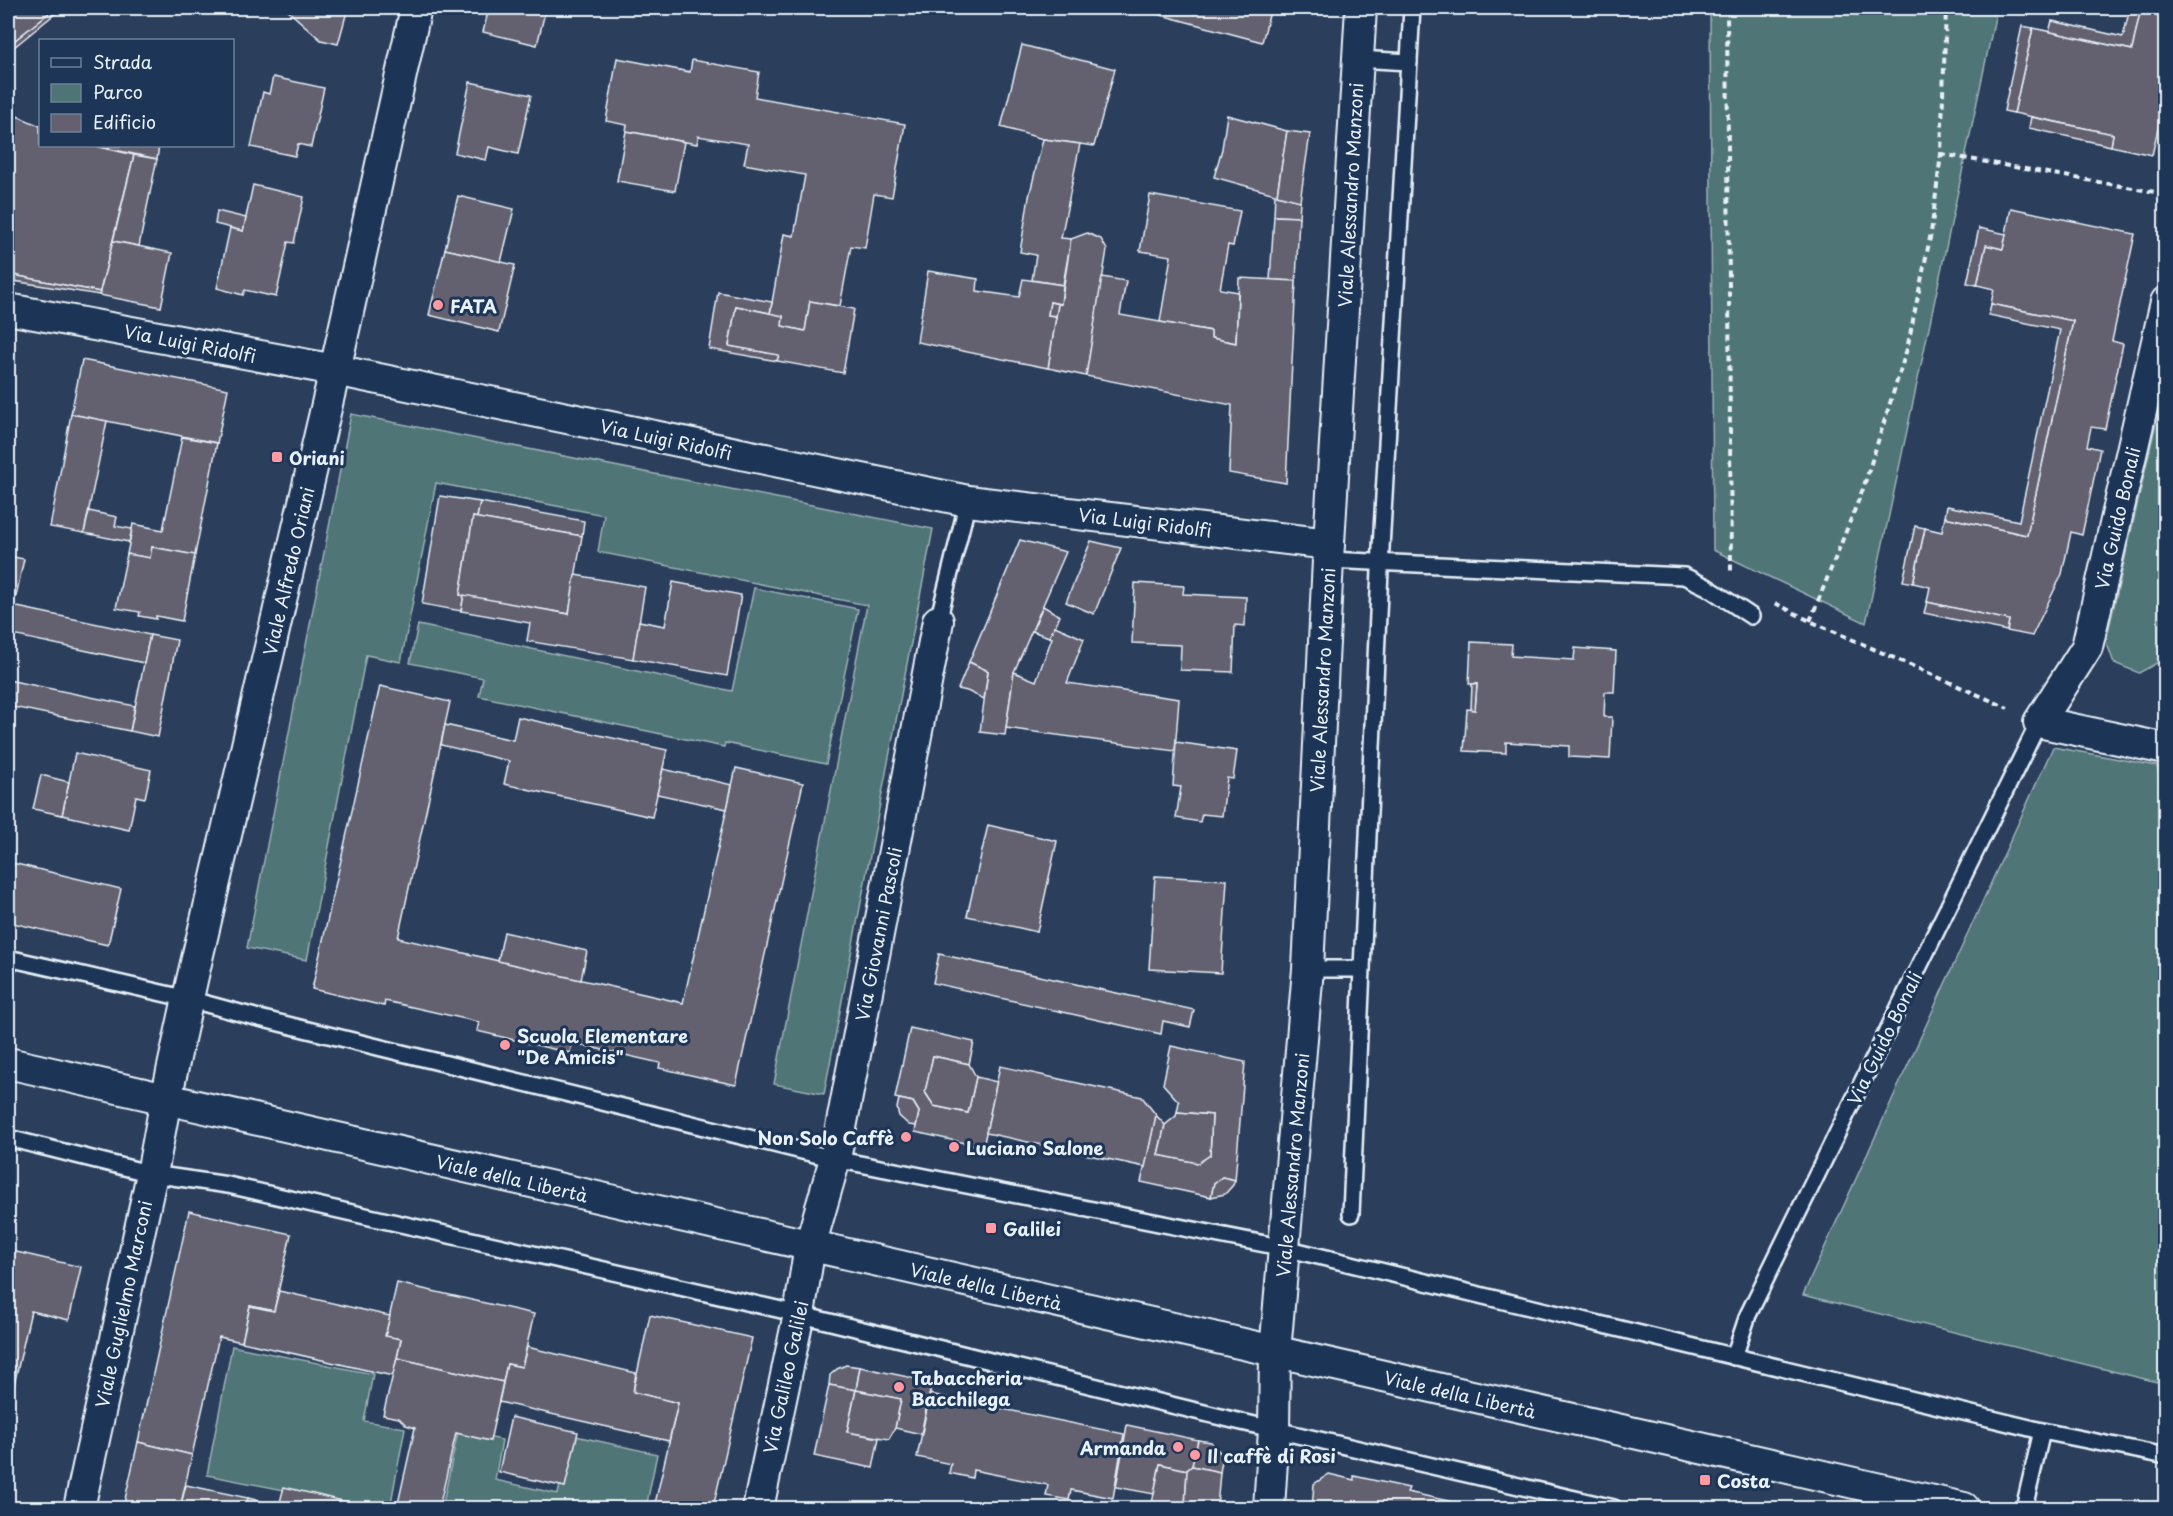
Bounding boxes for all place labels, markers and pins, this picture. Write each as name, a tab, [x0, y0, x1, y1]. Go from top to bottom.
place label: FATA	[450, 292, 497, 319]
marker: FATA	[431, 298, 445, 312]
place label: Oriani	[289, 444, 345, 471]
marker: Oriani	[270, 450, 284, 464]
place label: Scuola Elementare "De Amicis"	[517, 1022, 688, 1070]
marker: Scuola Elementare "De Amicis"	[498, 1038, 512, 1052]
place label: Non Solo Caffè	[758, 1124, 894, 1151]
marker: Non Solo Caffè	[899, 1130, 913, 1144]
place label: Luciano Salone	[966, 1134, 1104, 1161]
marker: Luciano Salone	[947, 1140, 961, 1154]
place label: Galilei	[1003, 1215, 1061, 1242]
marker: Galilei	[984, 1221, 998, 1235]
place label: Tabaccheria Bacchilega	[911, 1364, 1023, 1412]
marker: Tabaccheria Bacchilega	[892, 1380, 906, 1394]
place label: Armanda	[1079, 1434, 1167, 1461]
marker: Armanda	[1171, 1440, 1185, 1454]
place label: Il caffè di Rosi	[1207, 1442, 1336, 1469]
marker: Il caffè di Rosi	[1188, 1448, 1202, 1462]
place label: Costa	[1717, 1467, 1770, 1494]
marker: Costa	[1698, 1473, 1712, 1487]

